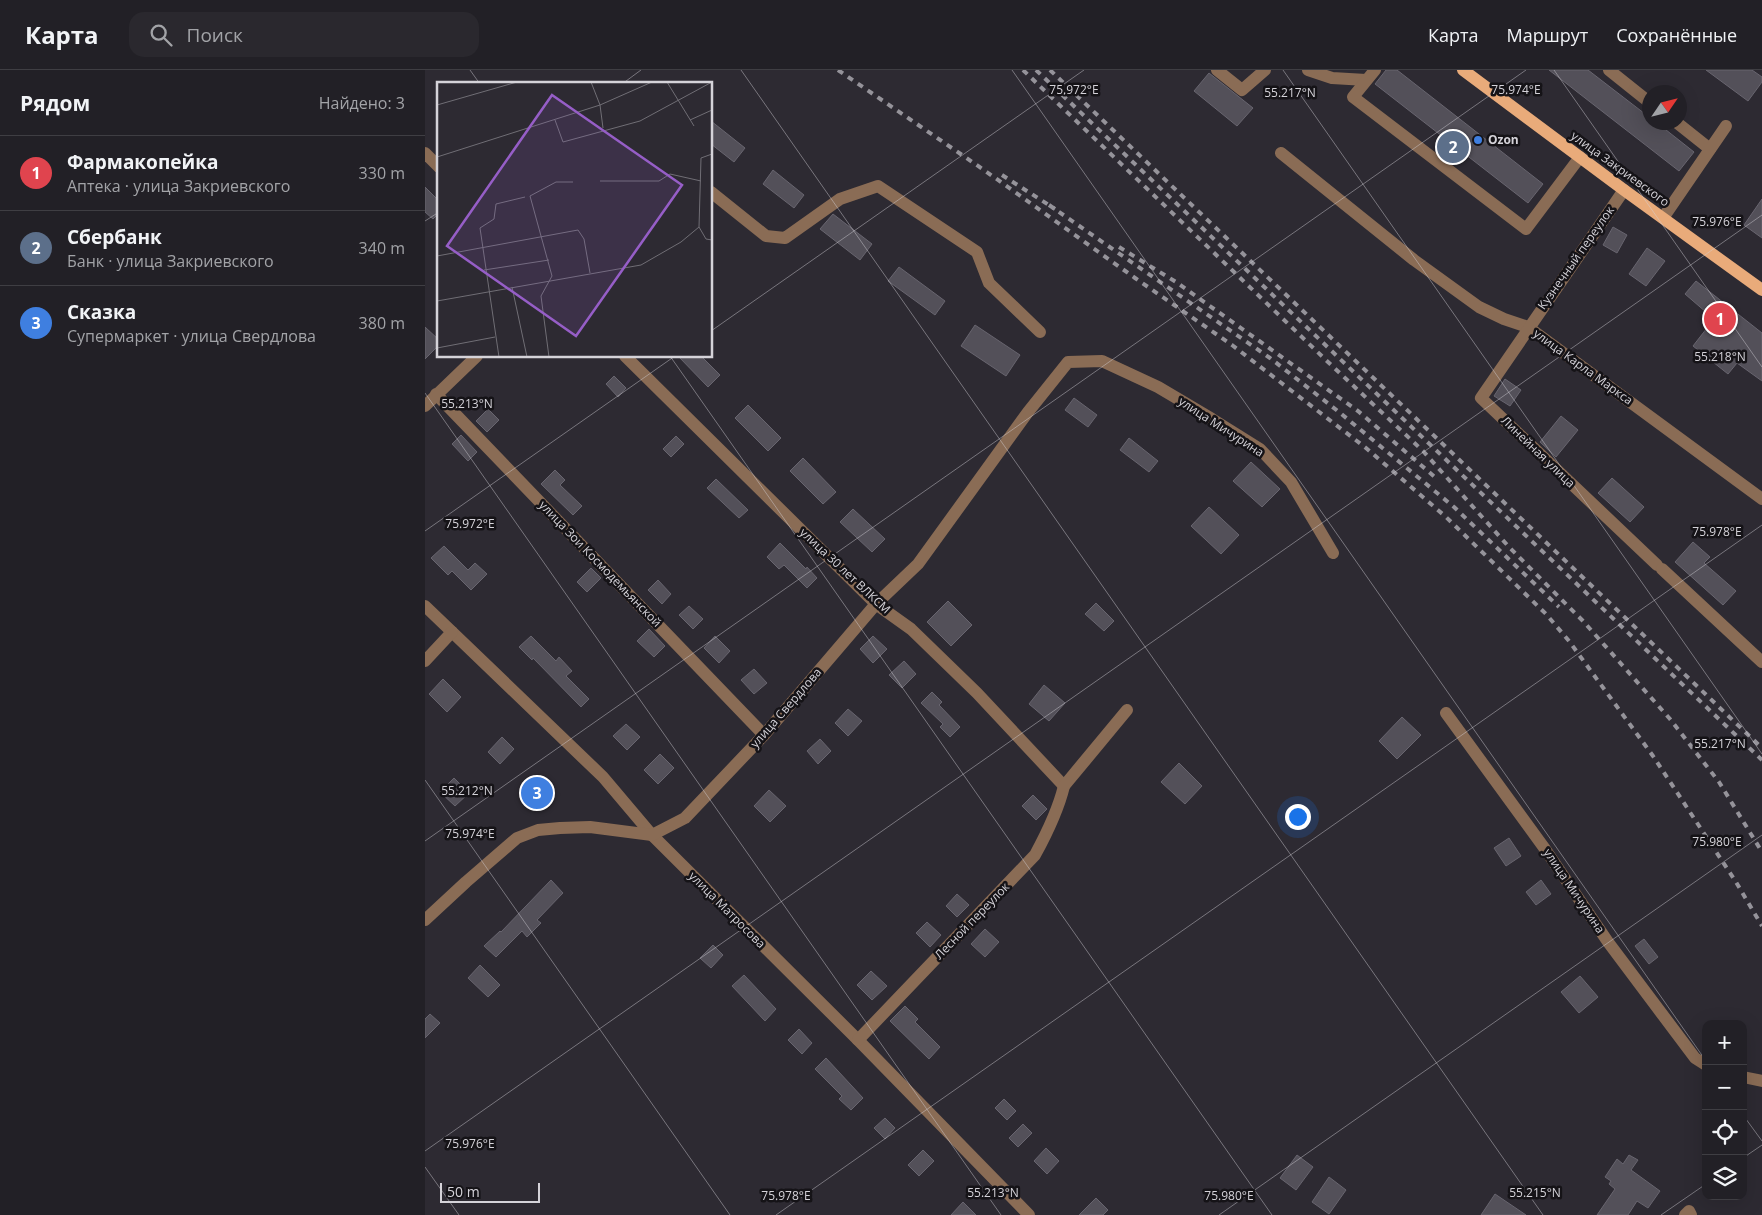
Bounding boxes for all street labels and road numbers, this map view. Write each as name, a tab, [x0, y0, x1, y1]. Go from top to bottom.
street label: улица Закриевского	[1568, 127, 1673, 210]
street label: Кузнечный переулок	[1533, 202, 1618, 313]
street label: улица Карла Маркса	[1530, 325, 1637, 409]
street label: улица Мичурина	[1175, 393, 1267, 461]
street label: Линейная улица	[1498, 412, 1579, 491]
street label: улица Зои Космодемьянской	[535, 497, 665, 631]
street label: улица 30 лет ВЛКСМ	[796, 524, 895, 617]
street label: улица Свердлова	[746, 664, 825, 751]
street label: улица Мичурина	[1540, 845, 1609, 936]
street label: улица Матросова	[685, 868, 769, 952]
street label: Лесной переулок	[930, 878, 1013, 963]

